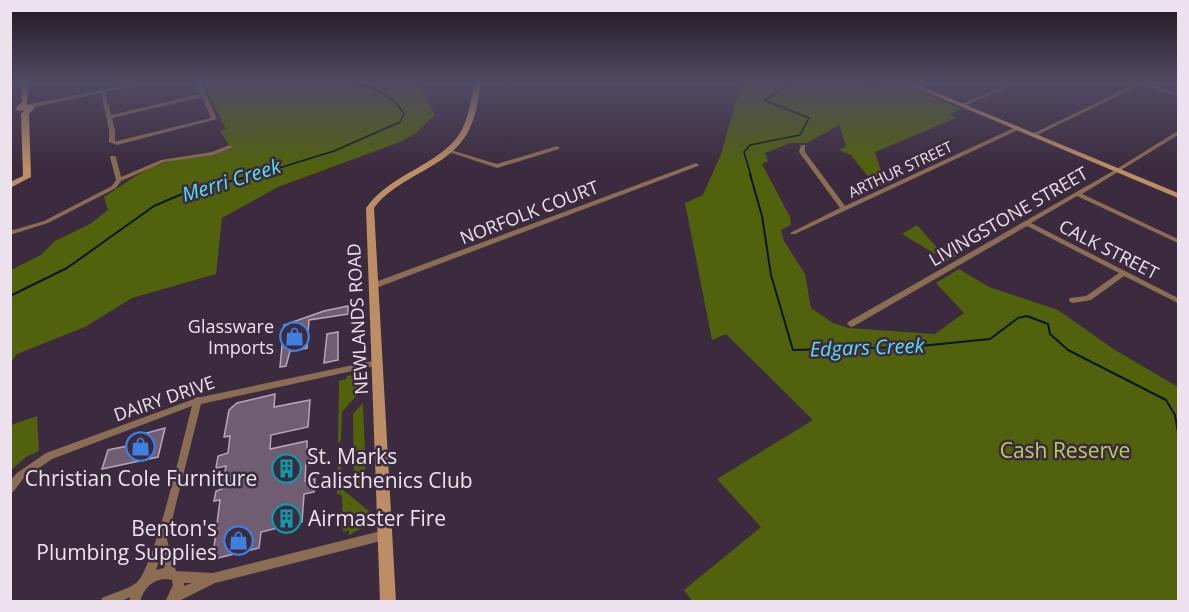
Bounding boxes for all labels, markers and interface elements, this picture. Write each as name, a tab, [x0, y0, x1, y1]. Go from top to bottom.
street label: ARTHUR STREET	[845, 136, 956, 202]
water label: Merri Creek	[178, 152, 285, 208]
street label: LIVINGSTONE STREET	[924, 161, 1092, 271]
street label: NORFOLK COURT	[456, 175, 602, 249]
street label: CALK STREET	[1055, 214, 1163, 284]
street label: NEWLANDS ROAD	[341, 243, 373, 395]
place label: Glassware Imports	[188, 314, 274, 359]
shop icon: Glassware Imports	[279, 320, 311, 352]
water label: Edgars Creek	[809, 331, 926, 362]
street label: DAIRY DRIVE	[110, 370, 218, 426]
shop icon: Christian Cole Furniture	[125, 431, 157, 463]
park label: Cash Reserve	[1000, 436, 1130, 464]
place label: St. Marks Calisthenics Club	[307, 442, 473, 494]
building icon: St. Marks Calisthenics Club	[270, 452, 302, 484]
place label: Christian Cole Furniture	[25, 464, 257, 492]
building icon: Airmaster Fire	[271, 502, 303, 534]
place label: Airmaster Fire	[308, 504, 446, 532]
place label: Benton's Plumbing Supplies	[36, 514, 217, 566]
shop icon: Benton's Plumbing Supplies	[222, 524, 254, 556]

